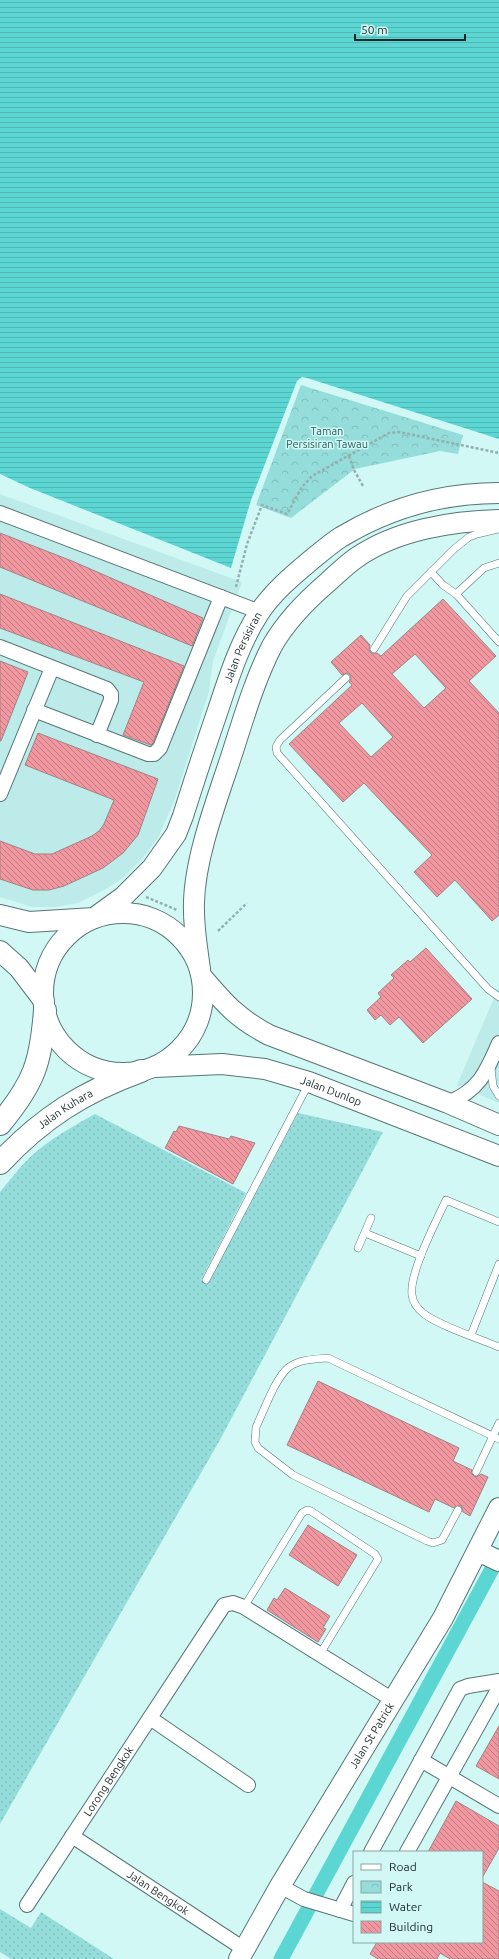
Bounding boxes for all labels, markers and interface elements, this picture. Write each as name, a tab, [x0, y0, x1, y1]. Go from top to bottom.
scale bar	[355, 16, 465, 42]
text: 50 m	[361, 23, 388, 36]
park label: Taman Persisiran Tawau	[286, 425, 368, 450]
street label: Jalan Persisiran	[222, 610, 264, 684]
street label: Jalan Dunlop	[299, 1074, 363, 1108]
street label: Jalan Kuhara	[35, 1087, 95, 1131]
street label: Jalan St Patrick	[347, 1700, 396, 1771]
street label: Lorong Bengkok	[81, 1744, 136, 1818]
legend	[353, 1851, 483, 1943]
text: Road	[389, 1860, 417, 1873]
street label: Jalan Bengkok	[125, 1868, 192, 1917]
text: Park	[389, 1880, 413, 1893]
text: Water	[389, 1900, 422, 1913]
text: Building	[389, 1920, 433, 1933]

